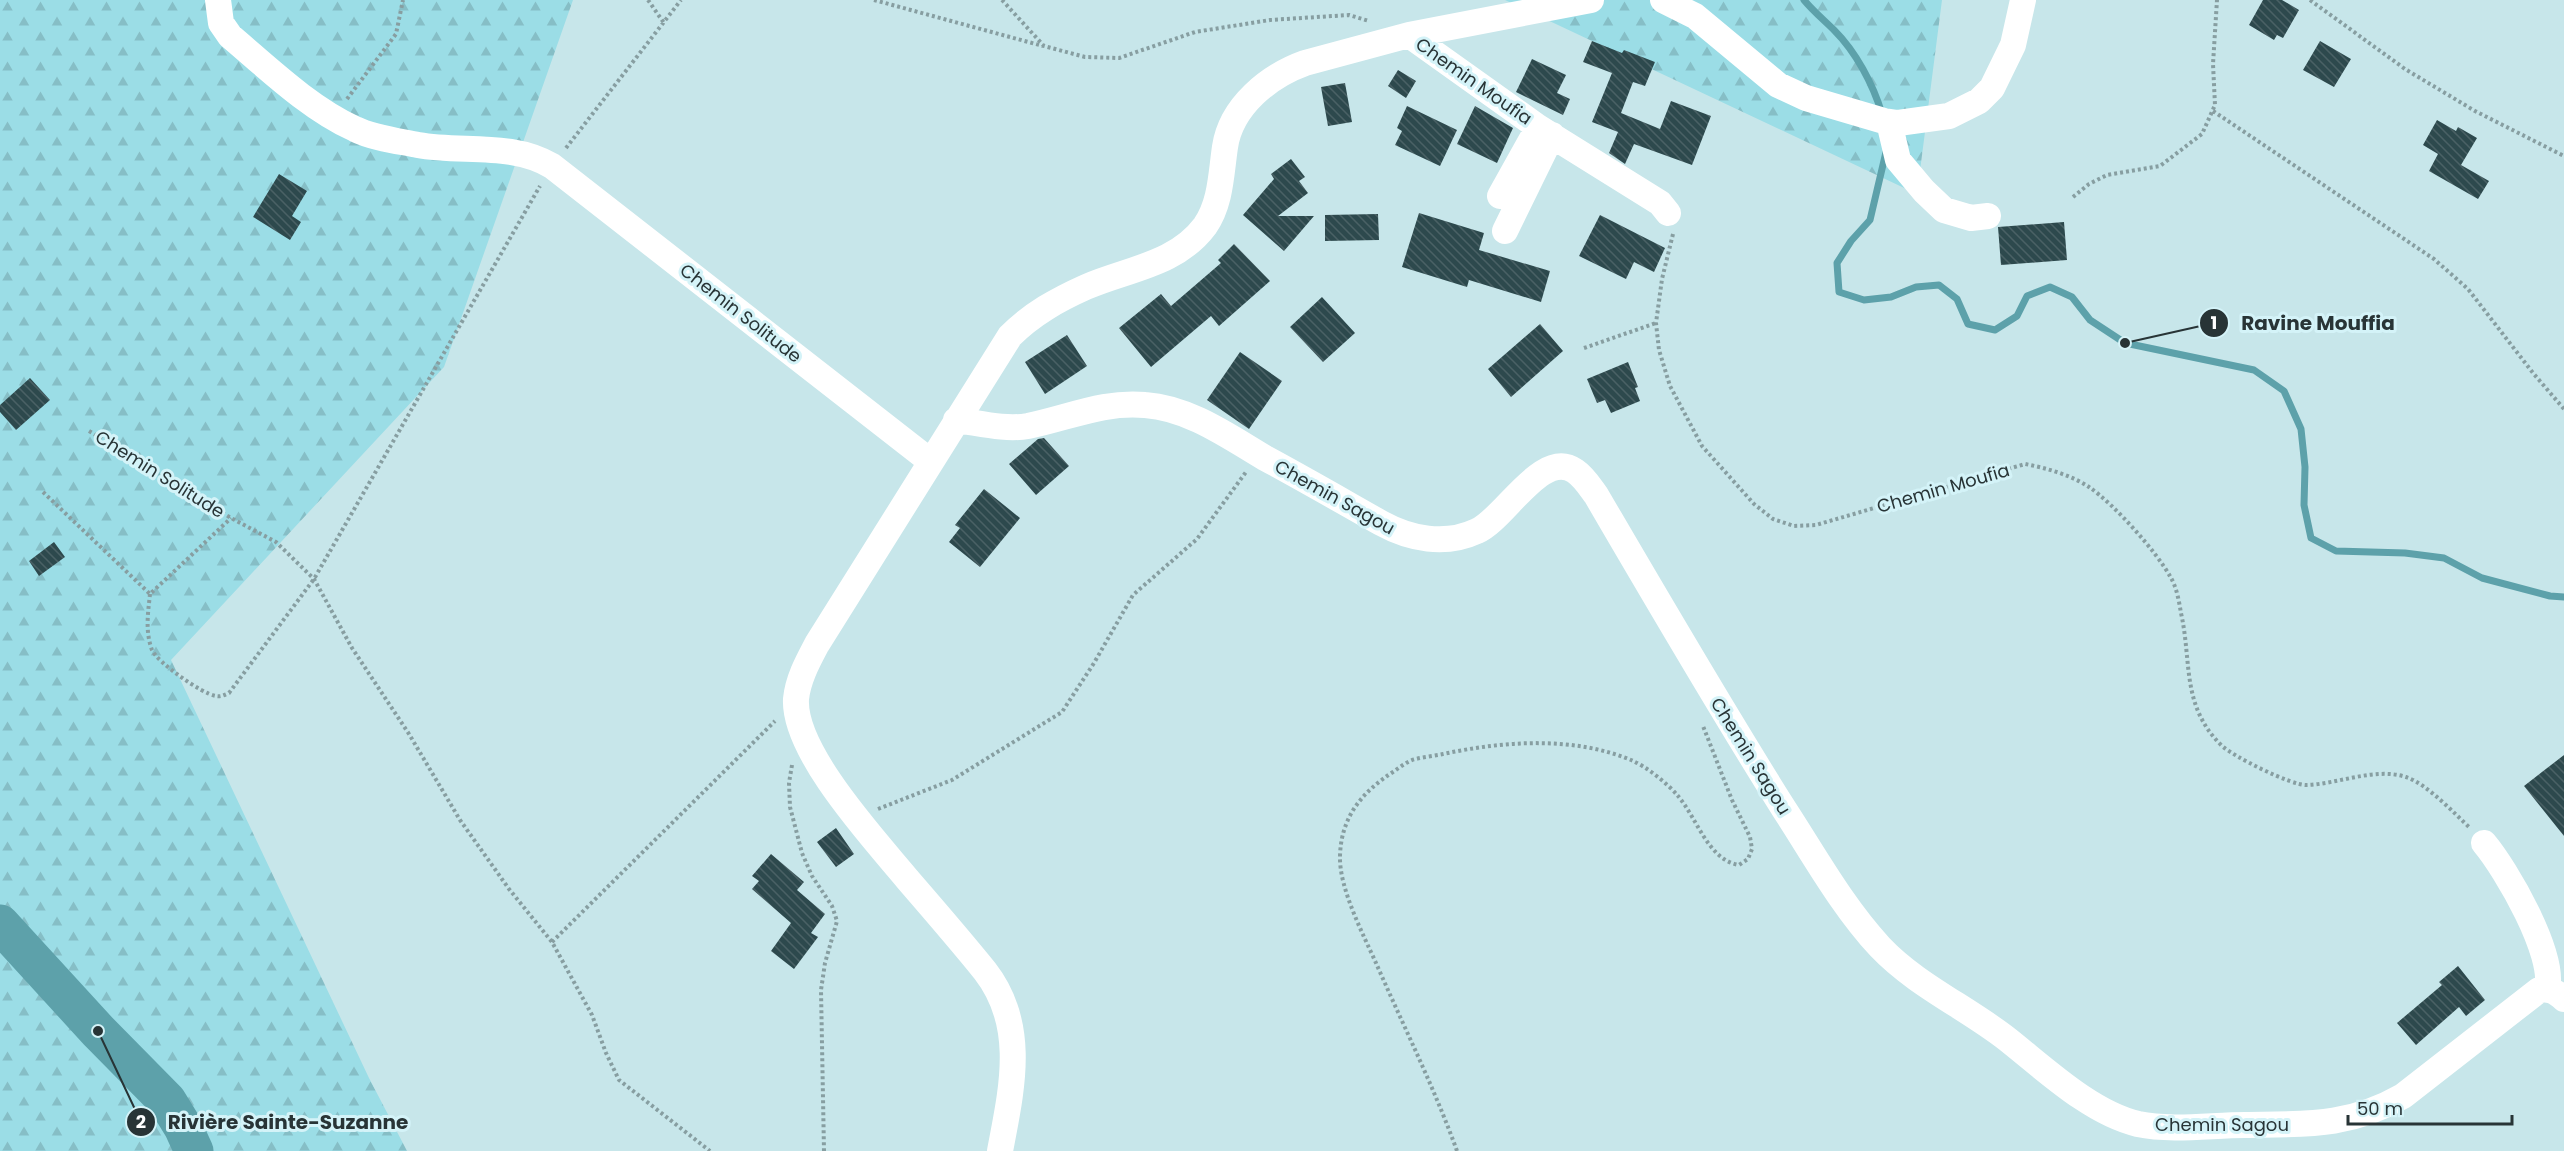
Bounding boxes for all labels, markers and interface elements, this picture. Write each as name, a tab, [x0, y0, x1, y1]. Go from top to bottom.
street label: Chemin Moufia	[1411, 31, 1537, 131]
street label: Chemin Solitude	[675, 258, 807, 368]
callout: Ravine Mouffia	[2199, 304, 2407, 342]
text: Ravine Mouffia	[2241, 309, 2395, 337]
text: 1	[2211, 310, 2217, 335]
street label: Chemin Solitude	[91, 424, 229, 524]
street label: Chemin Sagou	[1270, 454, 1400, 540]
street label: Chemin Moufia	[1874, 457, 2012, 519]
street label: Chemin Sagou	[1705, 693, 1797, 819]
scale bar	[2348, 1088, 2512, 1126]
text: 50 m	[2357, 1096, 2403, 1121]
callout: Rivière Sainte-Suzanne	[126, 1103, 420, 1141]
text: Rivière Sainte-Suzanne	[168, 1108, 408, 1136]
text: 2	[136, 1109, 146, 1134]
street label: Chemin Sagou	[2155, 1112, 2289, 1137]

